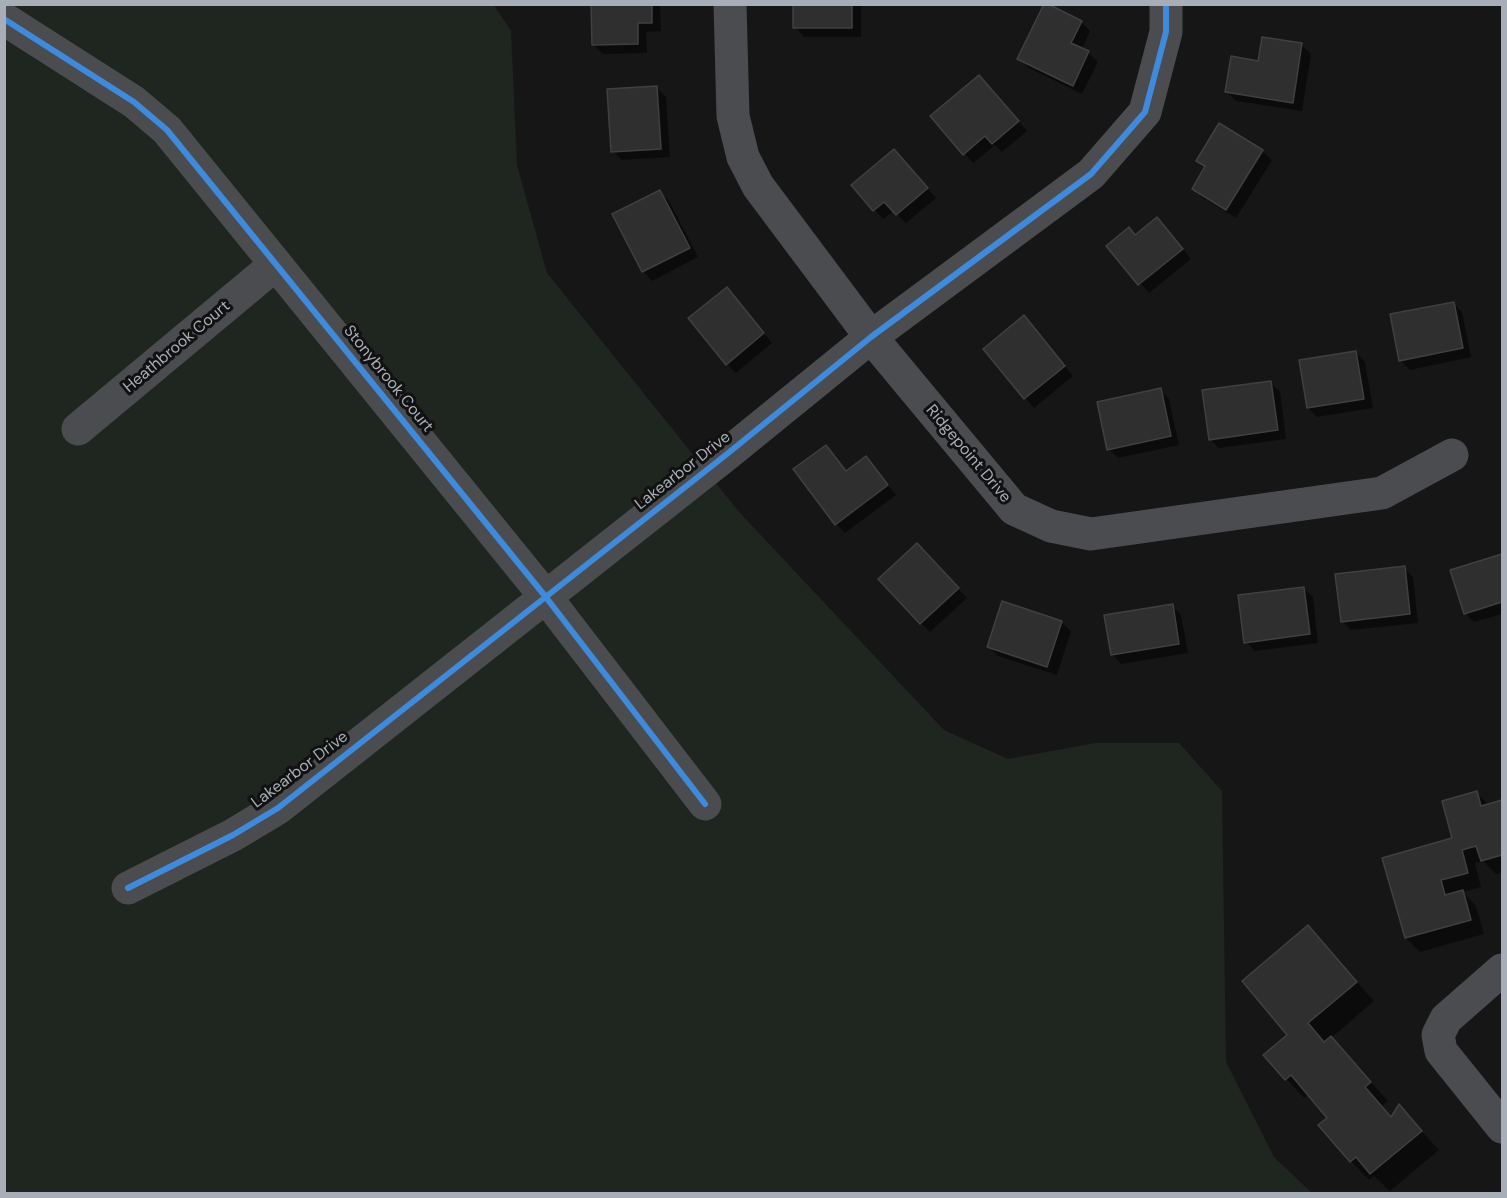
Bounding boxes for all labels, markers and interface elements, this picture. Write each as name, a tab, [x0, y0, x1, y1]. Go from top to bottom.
street label: Heathbrook Court	[120, 297, 234, 397]
street label: Stonybrook Court	[339, 322, 437, 436]
street label: Ridgepoint Drive	[921, 401, 1015, 507]
street label: Lakearbor Drive	[631, 428, 735, 514]
street label: Lakearbor Drive	[248, 727, 352, 813]

